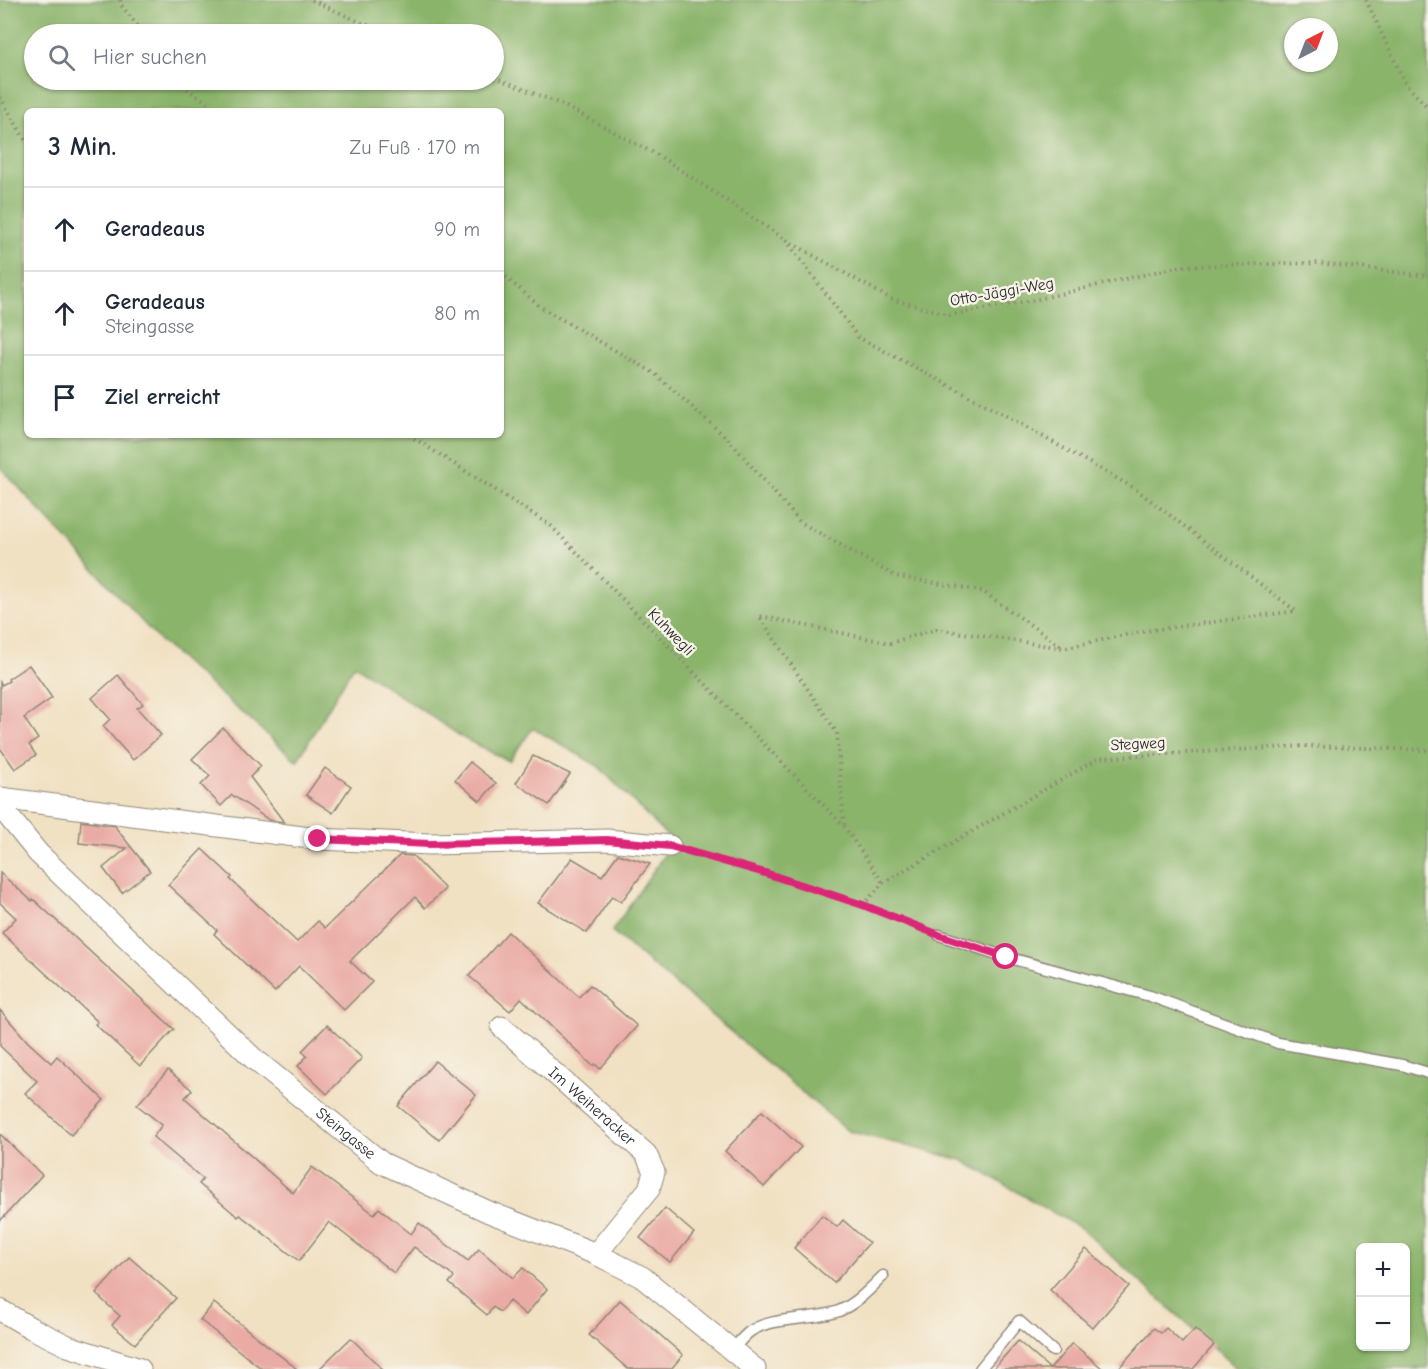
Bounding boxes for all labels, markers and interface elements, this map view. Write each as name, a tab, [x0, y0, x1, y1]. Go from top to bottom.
north arrow	[1284, 18, 1338, 72]
search box	[24, 24, 504, 90]
icon: search	[45, 41, 78, 74]
text: Hier suchen	[93, 44, 207, 70]
text: 3 Min.	[48, 132, 116, 162]
text: Zu Fuß · 170 m	[350, 136, 480, 159]
icon: ahead	[48, 213, 81, 246]
text: Geradeaus	[105, 216, 205, 242]
text: 90 m	[434, 218, 480, 241]
street label: Otto-Jäggi-Weg	[949, 274, 1055, 310]
text: Geradeaus	[105, 289, 205, 315]
icon: ahead	[48, 297, 81, 330]
text: 80 m	[434, 302, 480, 325]
text: Steingasse	[105, 315, 194, 338]
icon: arrive	[48, 381, 81, 414]
text: Ziel erreicht	[105, 384, 220, 410]
street label: Kuhwegli	[644, 605, 698, 659]
street label: Stegweg	[1110, 734, 1166, 754]
route end	[304, 825, 330, 851]
route start	[992, 943, 1018, 969]
street label: Im Weiheracker	[545, 1063, 640, 1150]
street label: Steingasse	[312, 1104, 379, 1163]
map controls	[1356, 1243, 1410, 1351]
button: +	[1356, 1243, 1410, 1297]
button: −	[1356, 1297, 1410, 1351]

